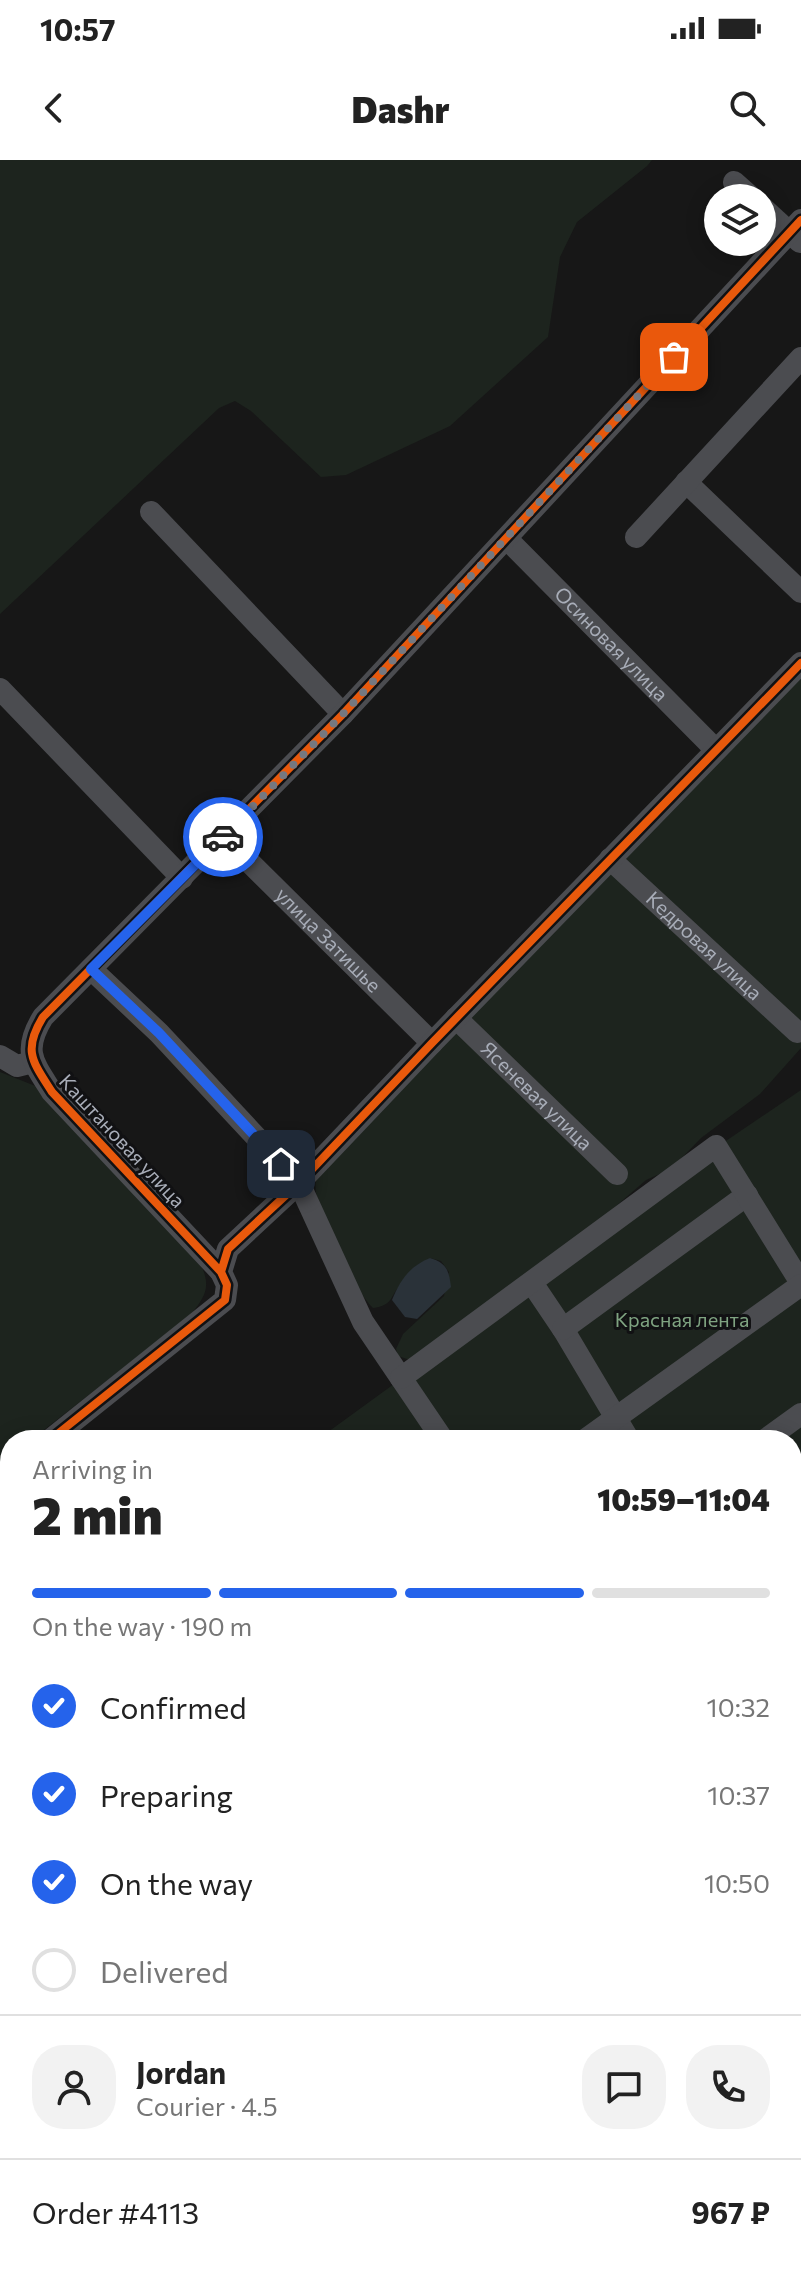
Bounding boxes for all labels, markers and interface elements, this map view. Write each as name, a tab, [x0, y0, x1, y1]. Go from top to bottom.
text: 10:57	[40, 10, 115, 47]
icon: back	[32, 86, 76, 130]
text: Dashr	[351, 86, 450, 130]
icon: search	[725, 86, 769, 130]
map controls	[704, 184, 776, 256]
button: layers	[704, 184, 776, 256]
pin	[640, 323, 708, 391]
icon: bag	[652, 335, 696, 379]
street label: Осиновая улица	[550, 581, 674, 706]
courier	[183, 797, 263, 877]
icon: car	[201, 815, 245, 859]
street label: улица Затишье	[271, 882, 387, 997]
street label: Кедровая улица	[642, 886, 767, 1005]
street label: Ясеневая улица	[476, 1036, 598, 1155]
street label: Каштановая улица	[55, 1069, 191, 1212]
pin	[247, 1130, 315, 1198]
icon: home	[259, 1142, 303, 1186]
park label: Красная лента	[615, 1307, 749, 1331]
text: Arriving in	[32, 1453, 153, 1484]
text: 10:59–11:04	[597, 1480, 770, 1517]
text: 2 min	[32, 1482, 163, 1546]
text: On the way · 190 m	[32, 1610, 252, 1641]
icon: check	[32, 1684, 76, 1728]
text: Confirmed	[100, 1688, 247, 1725]
text: 10:32	[707, 1691, 770, 1722]
icon: check	[32, 1772, 76, 1816]
text: Preparing	[100, 1776, 233, 1813]
text: 10:37	[707, 1779, 770, 1810]
icon: check	[32, 1860, 76, 1904]
text: On the way	[100, 1864, 253, 1901]
text: 10:50	[704, 1867, 770, 1898]
text: Delivered	[100, 1952, 229, 1989]
button: person	[32, 2045, 116, 2129]
button: chat	[582, 2045, 666, 2129]
button: phone	[686, 2045, 770, 2129]
text: Jordan	[136, 2053, 226, 2090]
text: Courier · 4.5	[136, 2090, 278, 2121]
text: Order #4113	[32, 2193, 199, 2230]
text: 967 ₽	[691, 2193, 770, 2230]

